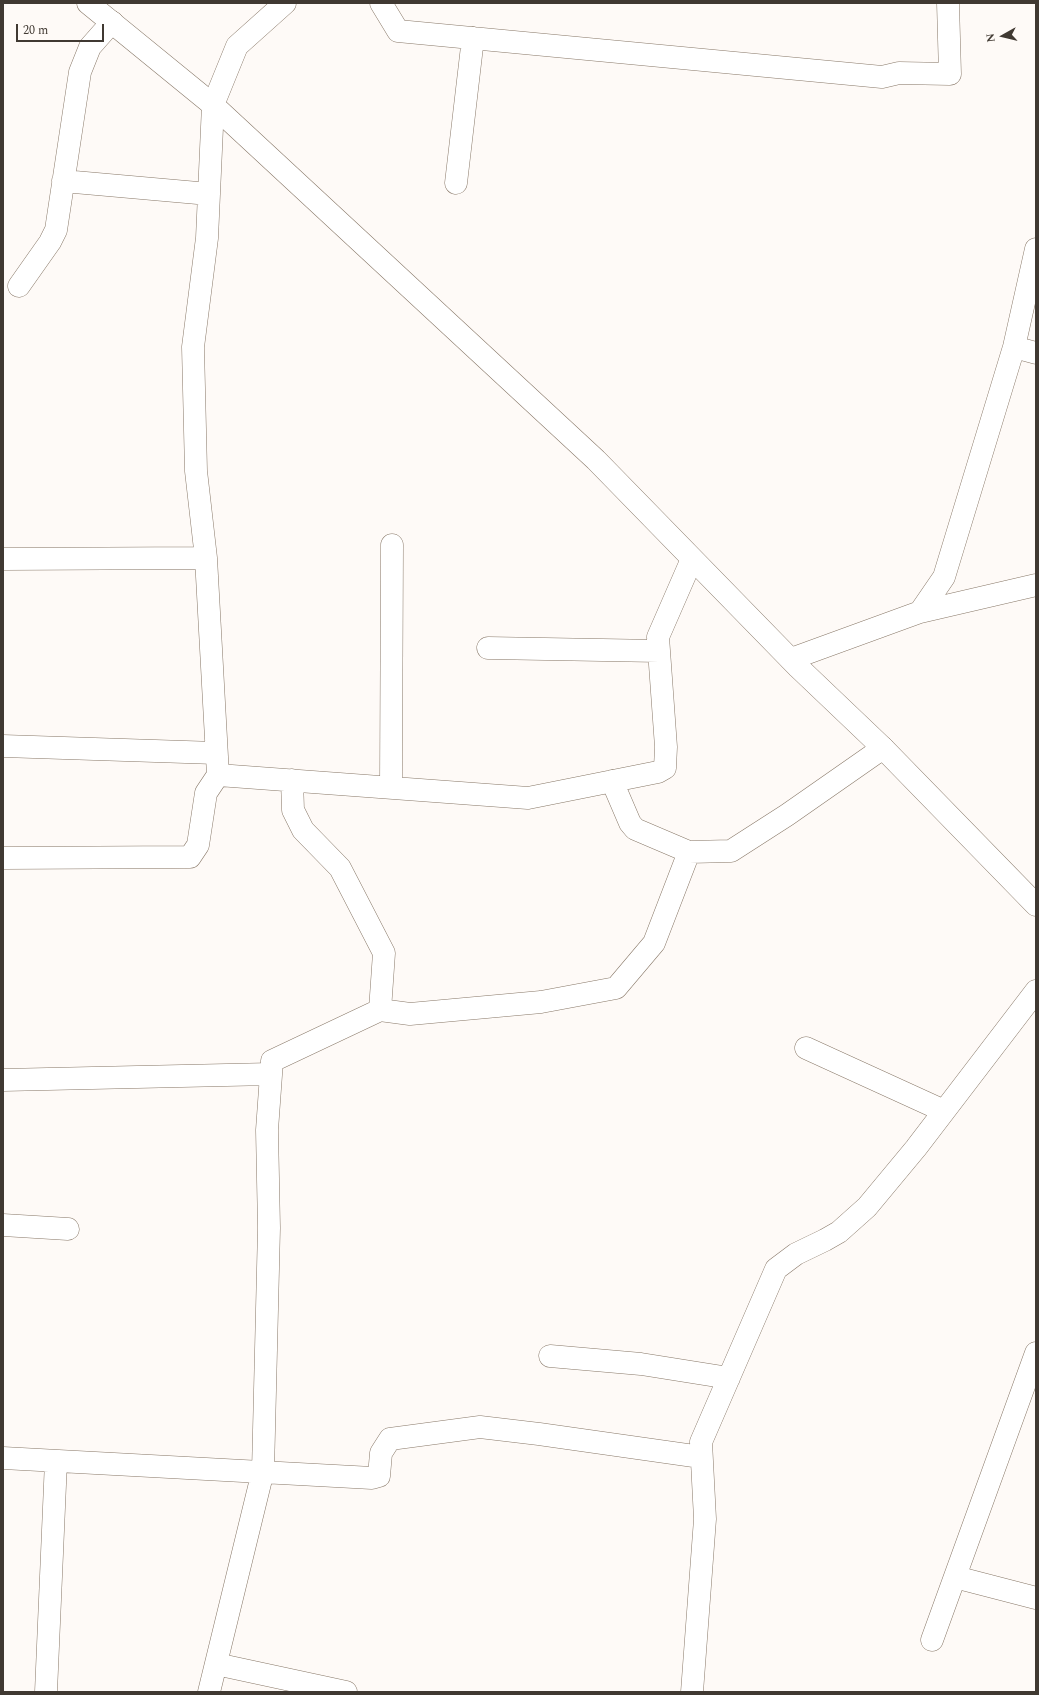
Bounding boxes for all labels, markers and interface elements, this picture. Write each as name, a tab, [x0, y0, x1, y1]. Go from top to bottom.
scale bar	[18, 16, 106, 42]
north arrow	[983, 16, 1023, 56]
text: 20 m	[23, 21, 48, 40]
text: N	[982, 32, 1000, 43]

